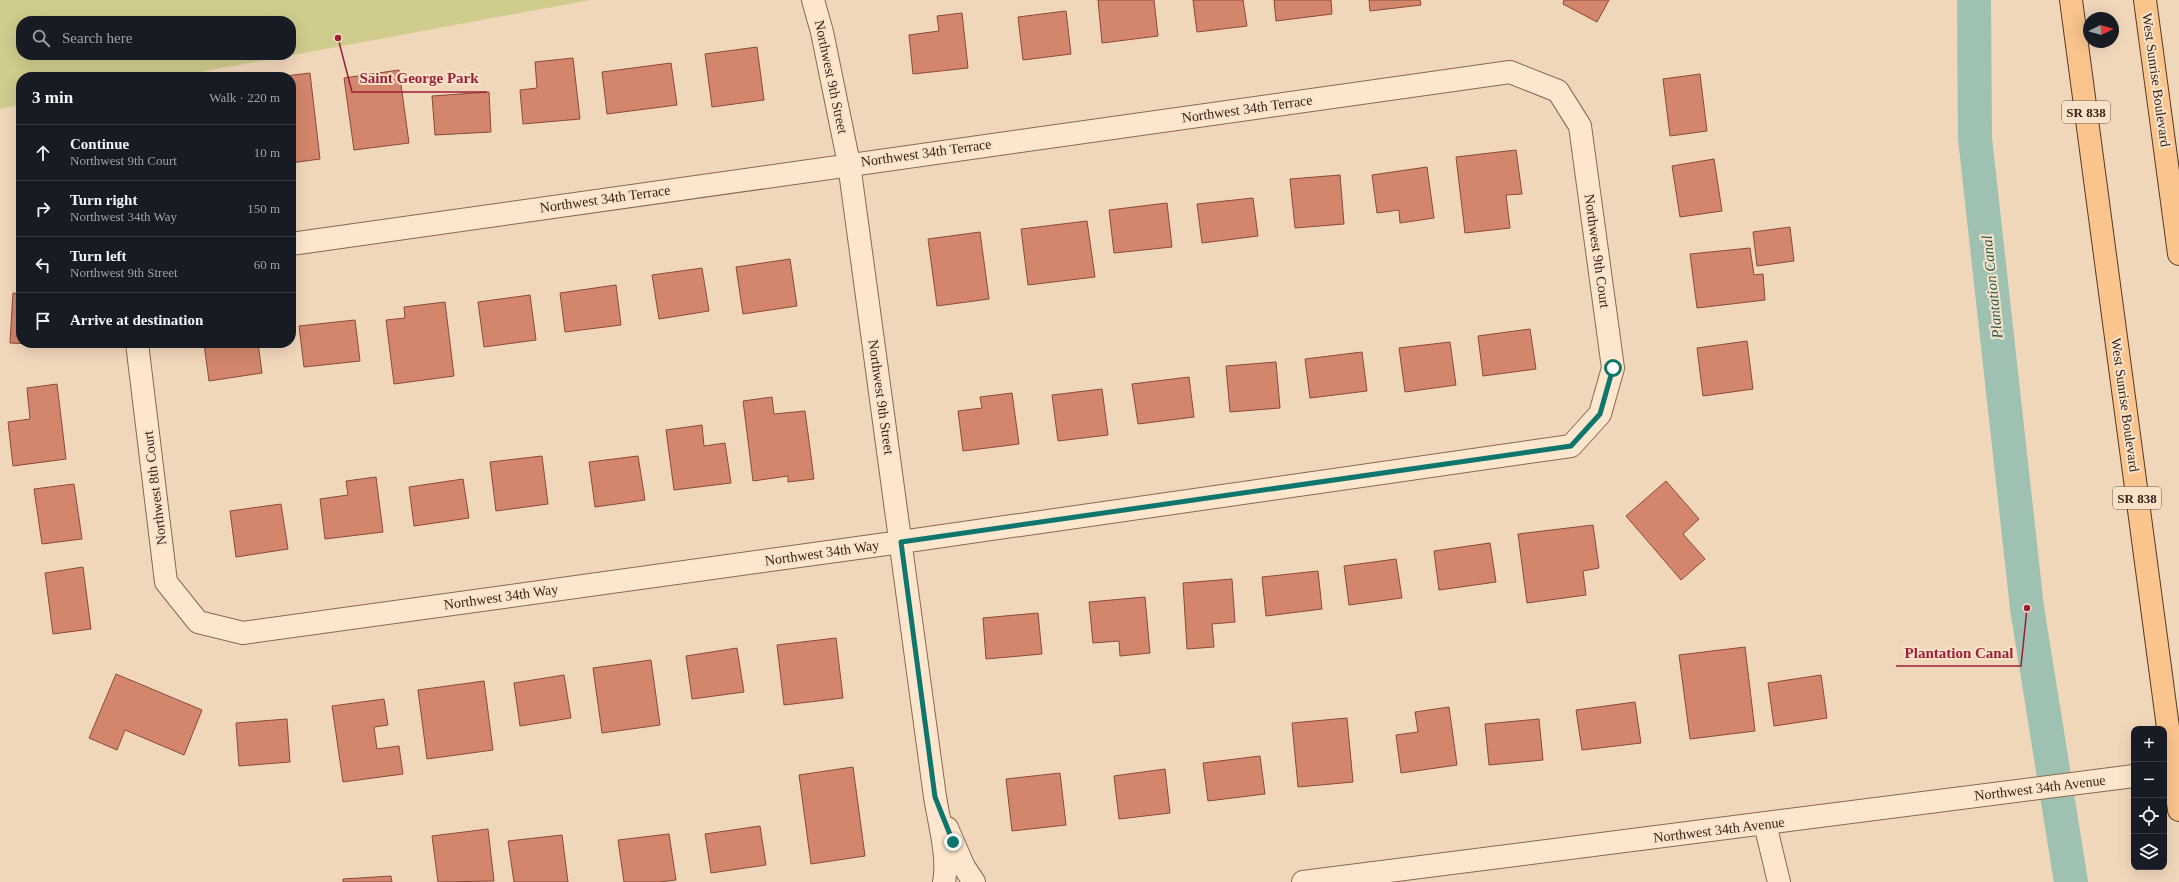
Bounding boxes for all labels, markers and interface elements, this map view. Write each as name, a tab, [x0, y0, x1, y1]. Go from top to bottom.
north arrow	[2083, 12, 2119, 48]
street label: West Sunrise Boulevard	[2139, 12, 2173, 148]
search box	[16, 16, 296, 60]
street label: Northwest 9th Street	[812, 19, 850, 135]
icon: search	[30, 27, 52, 49]
text: Search here	[62, 30, 132, 46]
callout: Saint George Park	[352, 65, 487, 92]
text: Saint George Park	[359, 70, 479, 86]
text: 3 min	[32, 88, 73, 107]
text: Walk · 220 m	[209, 90, 280, 105]
street label: Northwest 34th Terrace	[1181, 92, 1313, 126]
road number: SR 838	[2062, 101, 2110, 123]
text: Continue	[70, 136, 129, 152]
street label: Northwest 34th Terrace	[860, 136, 992, 170]
icon: ahead	[32, 142, 54, 164]
text: 10 m	[254, 145, 280, 160]
text: Northwest 9th Court	[70, 153, 177, 168]
street label: Northwest 34th Terrace	[539, 182, 671, 216]
text: Turn right	[70, 192, 137, 208]
street label: Northwest 9th Court	[1582, 193, 1612, 309]
icon: right	[32, 198, 54, 220]
text: 150 m	[247, 201, 280, 216]
text: Northwest 34th Way	[70, 209, 177, 224]
water label: Plantation Canal	[1979, 235, 2005, 340]
text: Turn left	[70, 248, 127, 264]
icon: left	[32, 254, 54, 276]
text: 60 m	[254, 257, 280, 272]
text: Northwest 9th Street	[70, 265, 178, 280]
icon: arrive	[32, 310, 54, 332]
text: Arrive at destination	[70, 312, 203, 328]
street label: West Sunrise Boulevard	[2108, 337, 2142, 473]
street label: Northwest 9th Street	[866, 339, 897, 456]
route start	[1604, 359, 1622, 377]
street label: Northwest 8th Court	[141, 430, 169, 546]
road number: SR 838	[2113, 487, 2161, 509]
street label: Northwest 34th Way	[764, 538, 880, 568]
street label: Northwest 34th Way	[443, 582, 559, 612]
callout: Plantation Canal	[1896, 639, 2021, 666]
text: Plantation Canal	[1905, 645, 2013, 661]
map controls	[2131, 726, 2167, 870]
button: +	[2131, 726, 2167, 762]
button: −	[2131, 762, 2167, 798]
street label: Northwest 34th Avenue	[1974, 773, 2106, 803]
button: locate	[2131, 798, 2167, 834]
street label: Northwest 34th Avenue	[1653, 815, 1785, 845]
route end	[944, 833, 962, 851]
button: layers	[2131, 834, 2167, 870]

